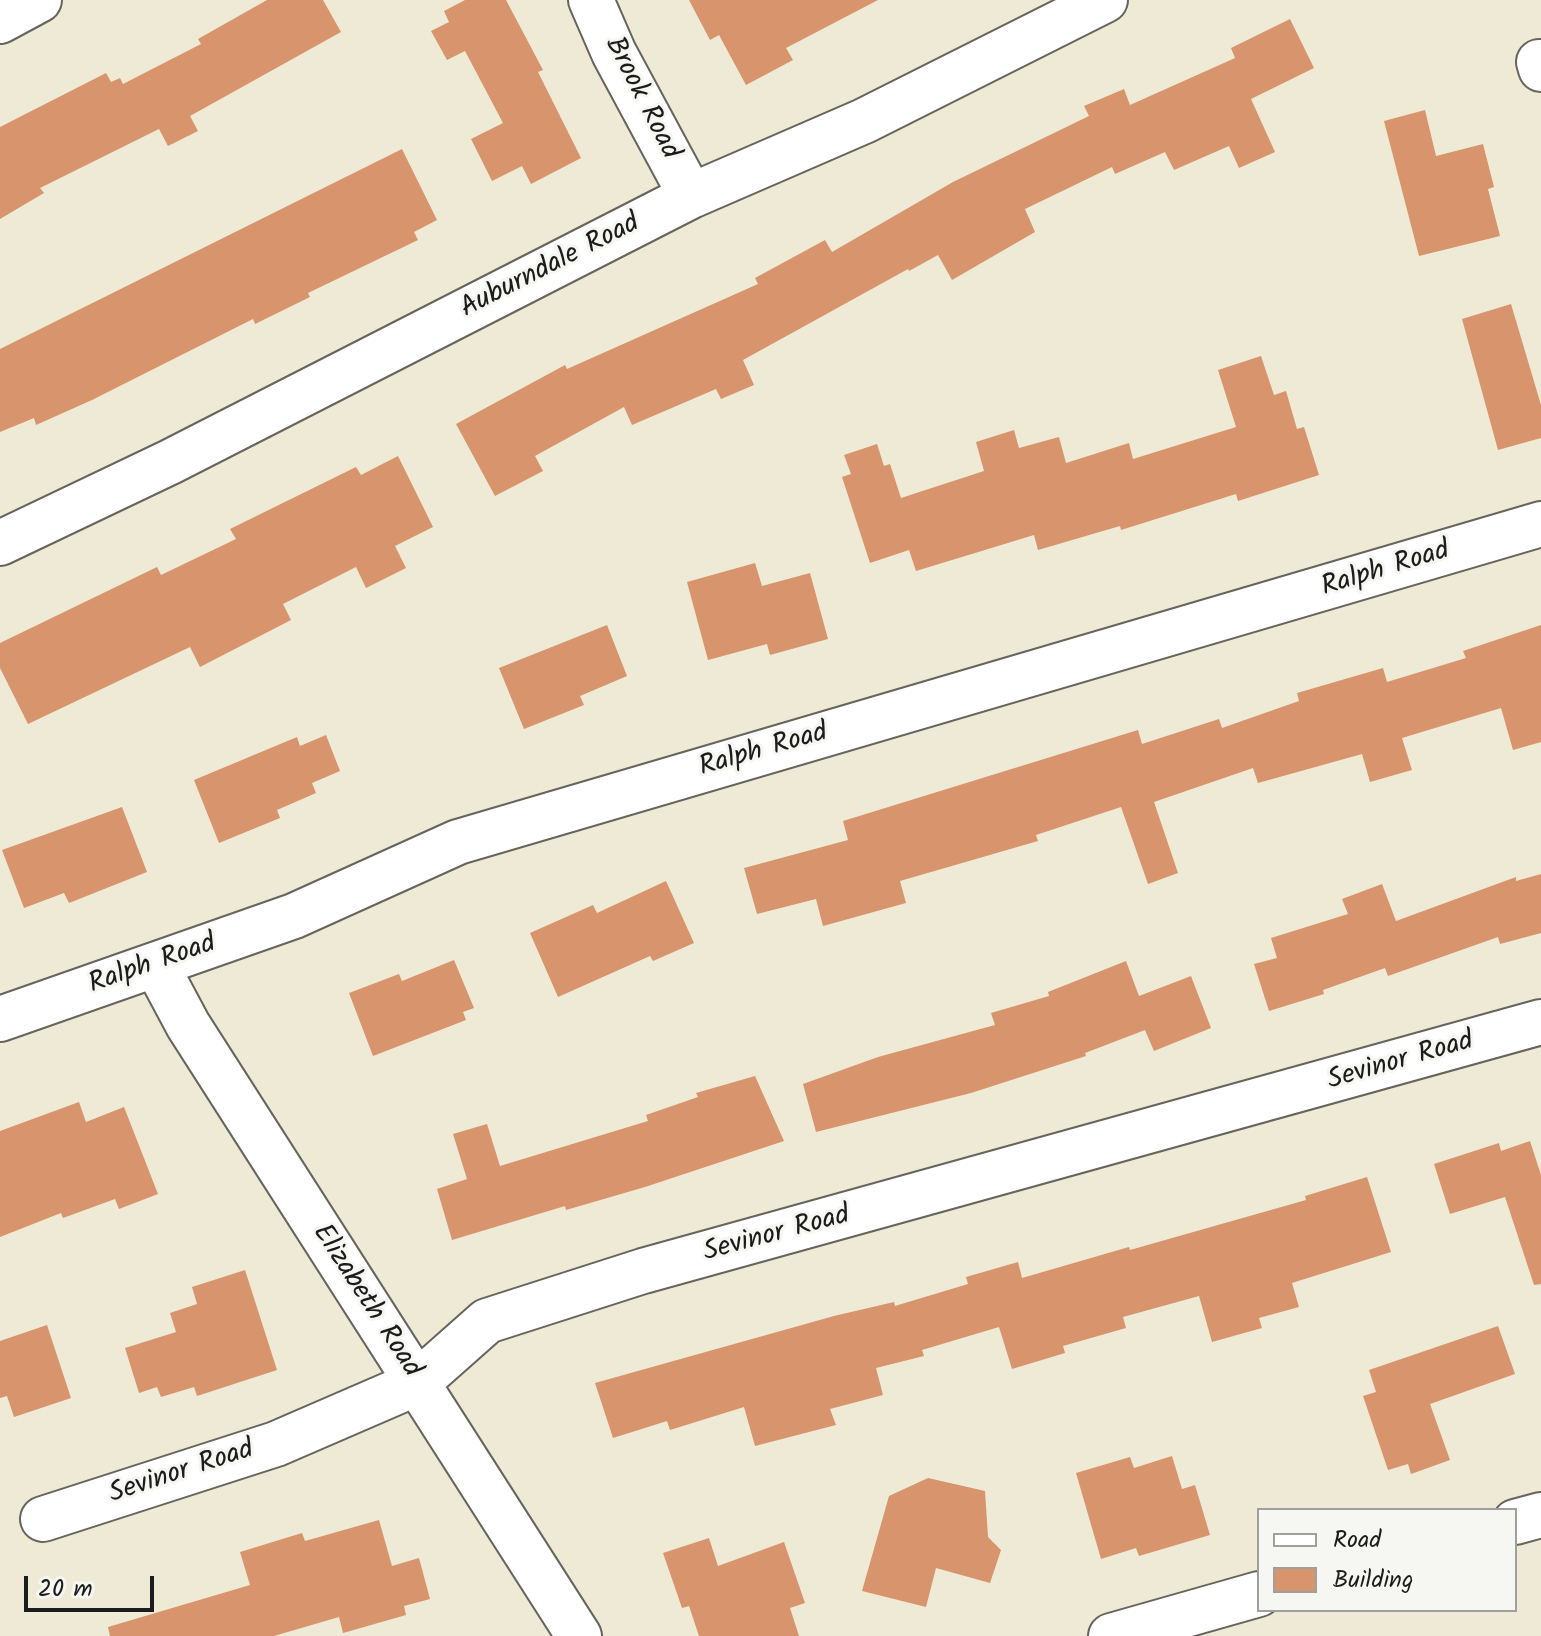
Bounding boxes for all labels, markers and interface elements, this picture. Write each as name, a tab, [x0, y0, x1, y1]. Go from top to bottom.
street label: Brook Road	[595, 32, 685, 166]
street label: Auburndale Road	[456, 208, 646, 328]
street label: Ralph Road	[1318, 536, 1454, 606]
street label: Ralph Road	[696, 718, 832, 786]
street label: Ralph Road	[85, 929, 221, 1003]
street label: Sevinor Road	[1324, 1026, 1478, 1100]
street label: Sevinor Road	[700, 1200, 854, 1272]
street label: Elizabeth Road	[303, 1219, 427, 1385]
street label: Sevinor Road	[105, 1435, 259, 1513]
legend	[1257, 1508, 1517, 1612]
text: Road	[1333, 1521, 1381, 1560]
scale bar	[28, 1560, 158, 1610]
text: Building	[1333, 1561, 1413, 1600]
text: 20 m	[38, 1570, 93, 1609]

